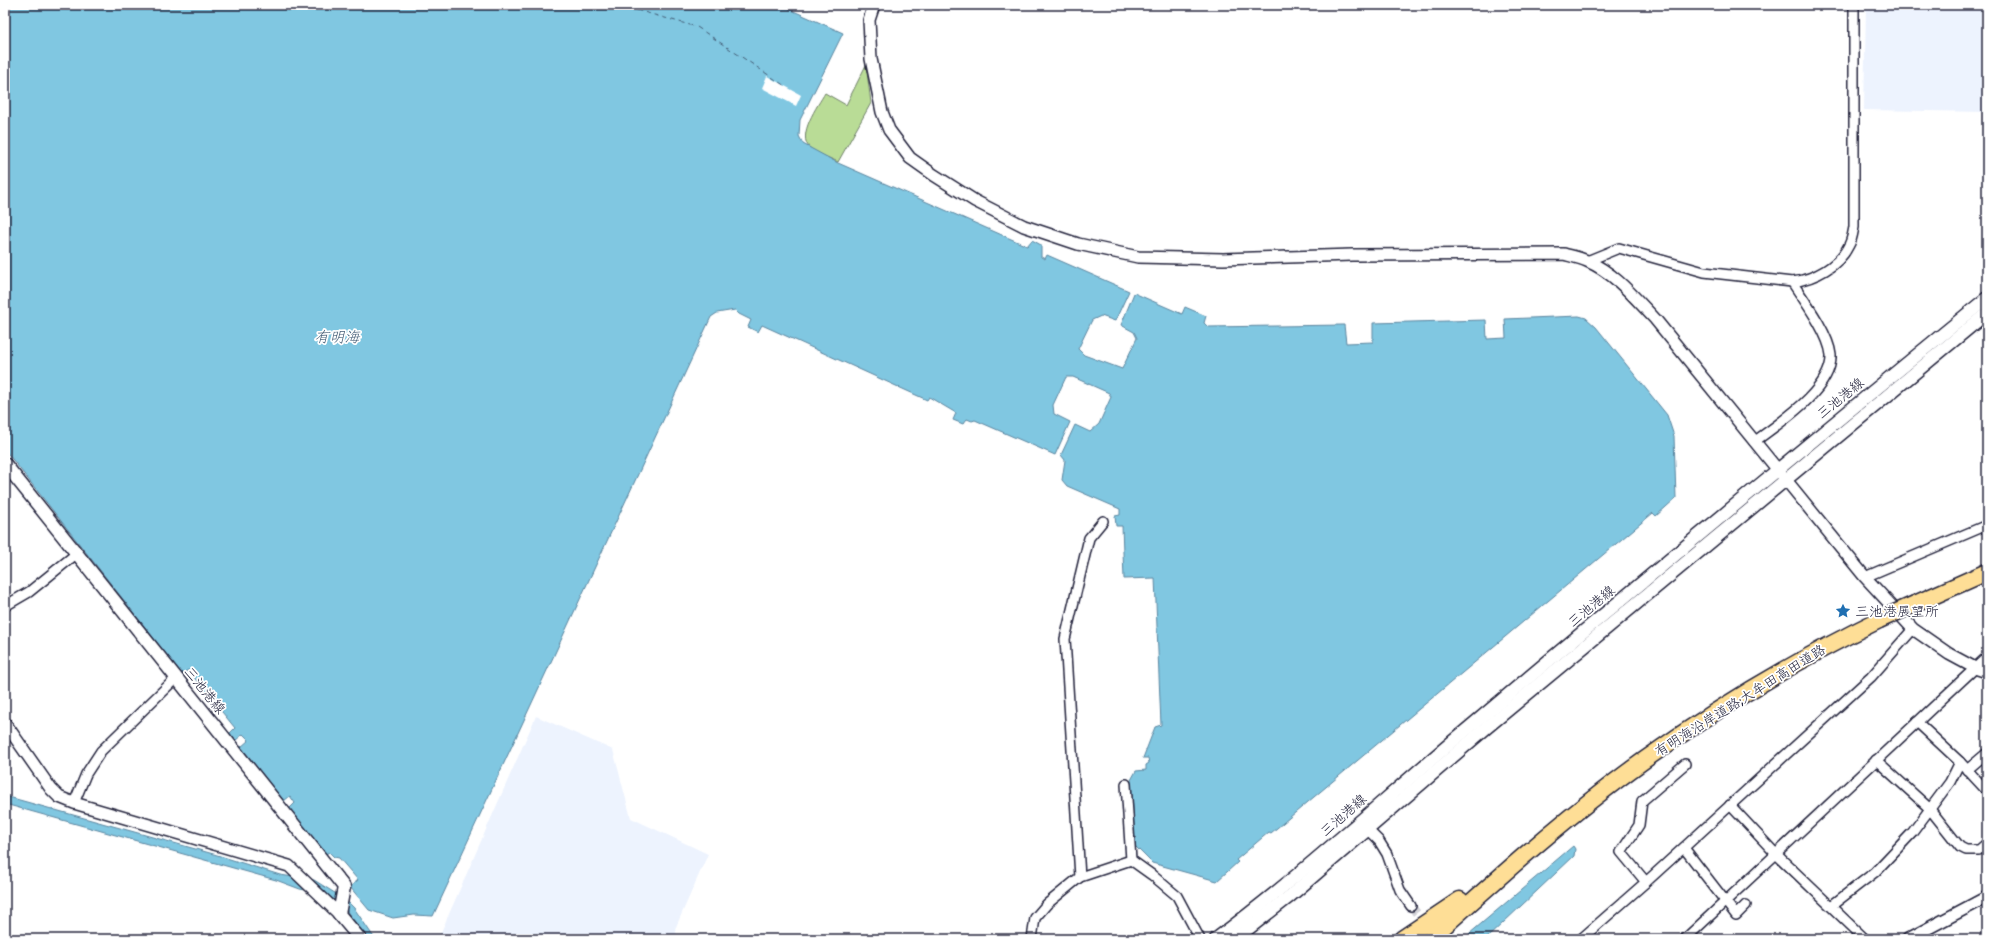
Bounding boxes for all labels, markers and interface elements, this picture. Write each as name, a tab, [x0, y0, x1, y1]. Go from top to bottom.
water label: 有明海	[314, 328, 360, 350]
street label: 三池港線	[1813, 374, 1869, 425]
street label: 三池港線	[1564, 582, 1620, 633]
place icon: 三池港展望所	[1834, 602, 1852, 620]
place label: 三池港展望所	[1855, 603, 1939, 623]
street label: 有明海沿岸道路;大牟田高田道路	[1652, 641, 1830, 763]
street label: 三池港線	[178, 663, 229, 719]
street label: 三池港線	[1317, 791, 1372, 842]

